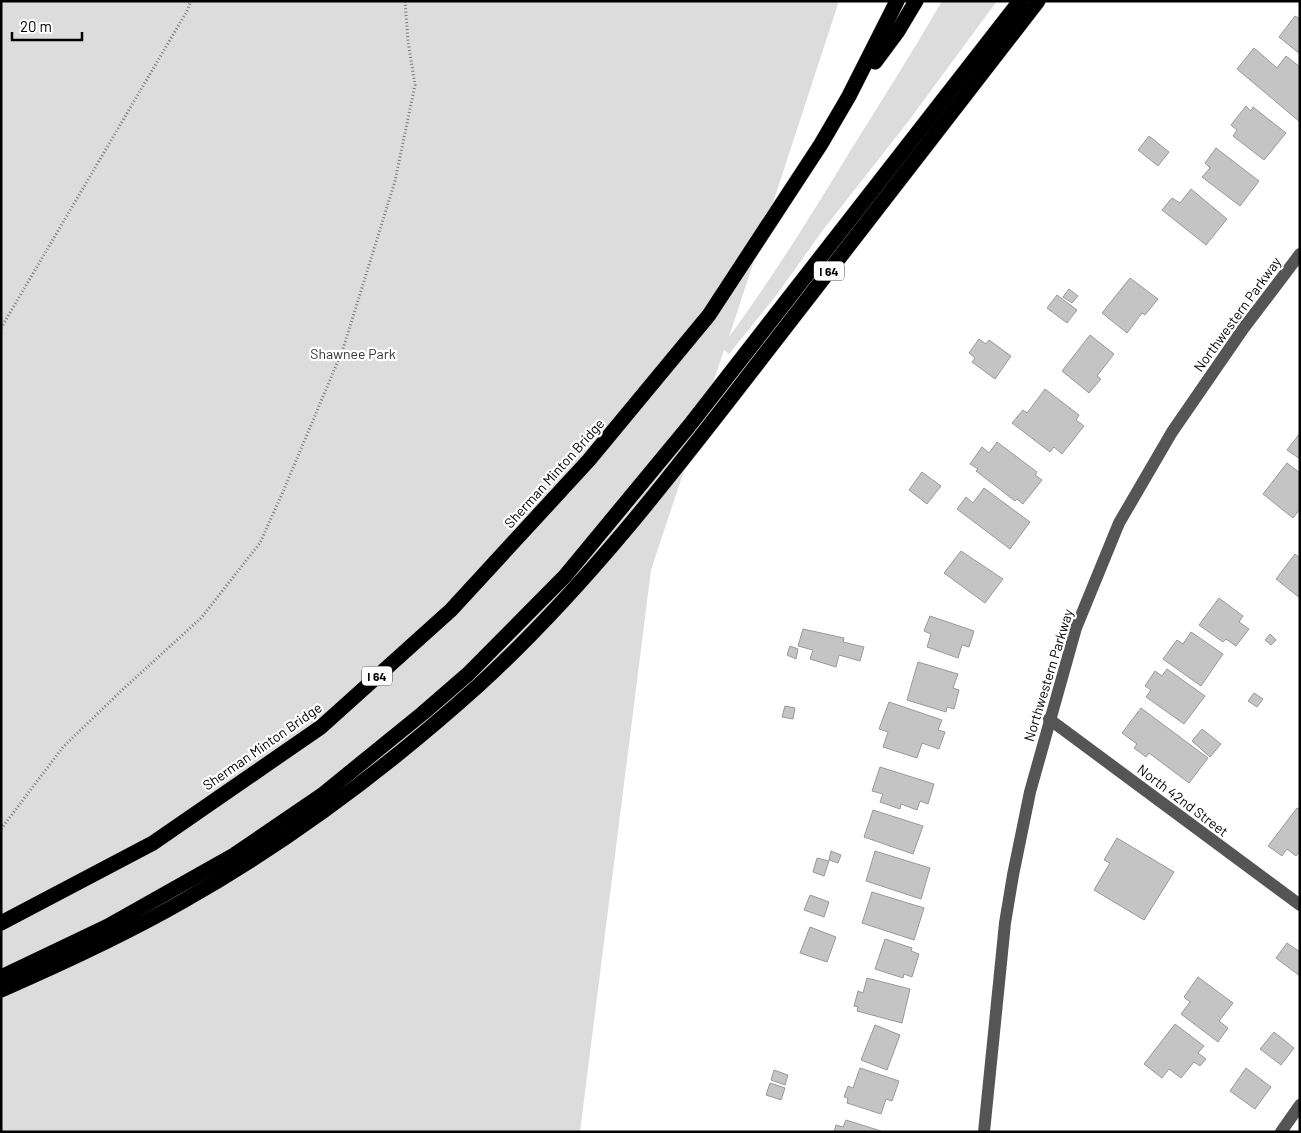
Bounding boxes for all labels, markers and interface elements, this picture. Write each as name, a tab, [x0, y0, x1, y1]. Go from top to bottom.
scale bar	[12, 10, 82, 42]
text: 20 m	[20, 17, 52, 35]
street label: Northwestern Parkway	[1190, 253, 1285, 375]
road number: I 64	[814, 262, 844, 280]
park label: Shawnee Park	[310, 345, 396, 362]
street label: Sherman Minton Bridge	[500, 415, 608, 531]
street label: Northwestern Parkway	[1020, 606, 1076, 743]
road number: I 64	[362, 666, 392, 686]
street label: Sherman Minton Bridge	[199, 699, 325, 793]
street label: North 42nd Street	[1134, 760, 1232, 840]

